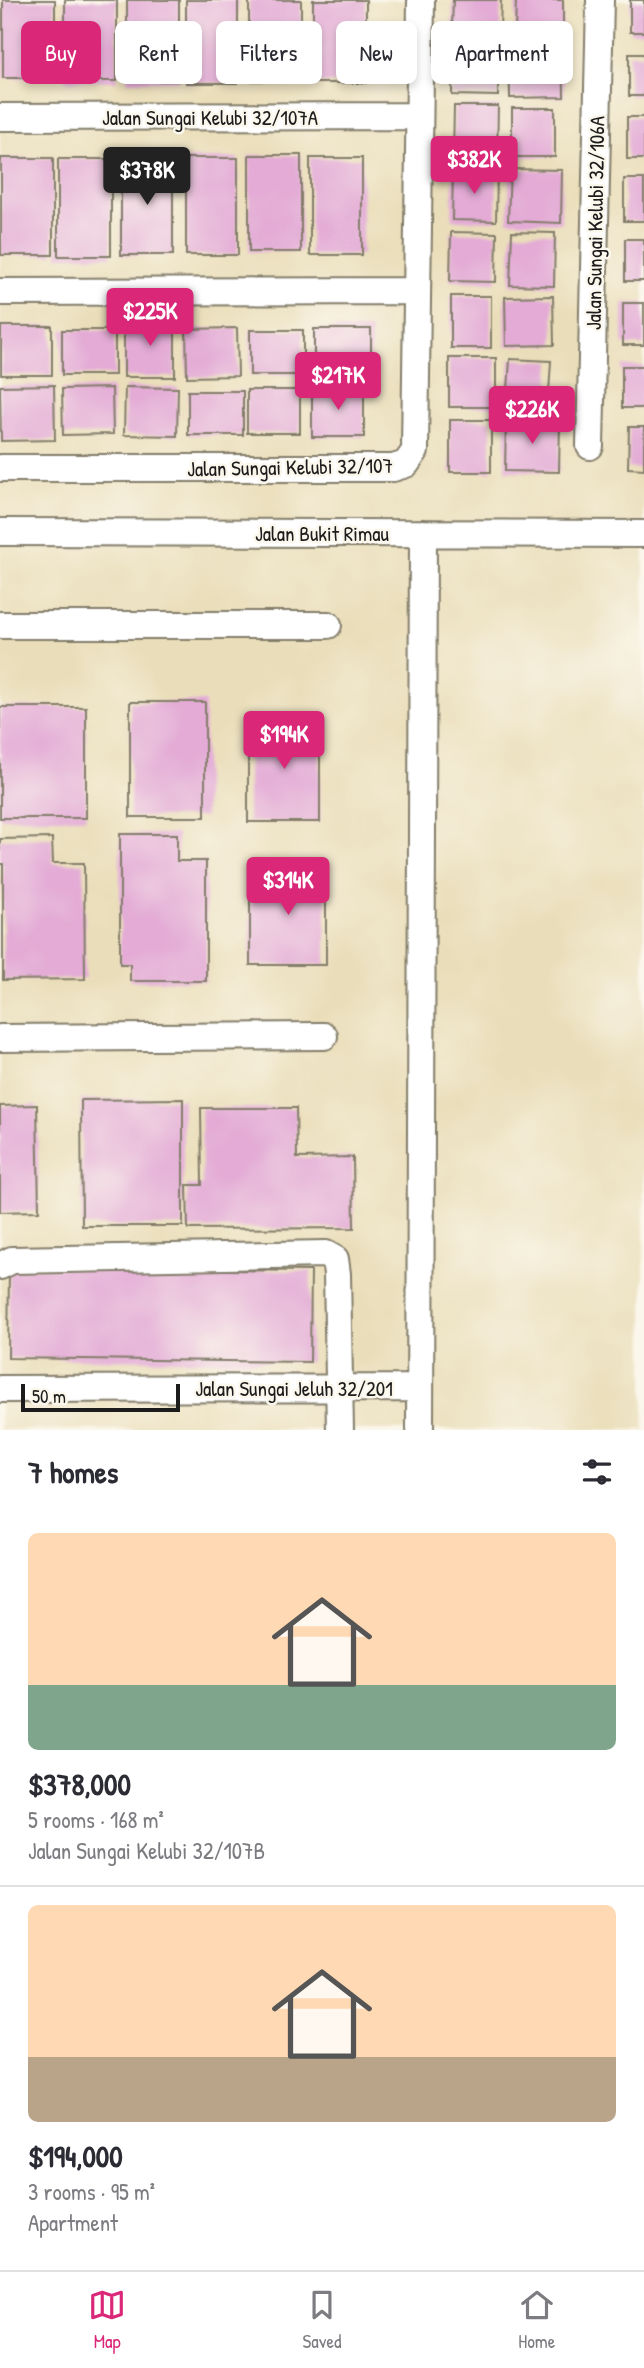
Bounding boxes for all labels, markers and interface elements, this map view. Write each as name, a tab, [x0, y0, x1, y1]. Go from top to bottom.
chip: Buy	[21, 21, 101, 84]
chip: Rent	[115, 21, 202, 84]
chip: Filters	[216, 21, 322, 84]
chip: New	[336, 21, 417, 84]
chip: Apartment	[431, 21, 573, 84]
street label: Jalan Sungai Kelubi 32/107A	[102, 103, 318, 132]
street label: Jalan Sungai Kelubi 32/106A	[579, 116, 611, 330]
pin: $382K	[425, 136, 523, 196]
text: $382K	[447, 143, 501, 174]
pin: $378K	[98, 148, 196, 207]
text: $378K	[119, 154, 175, 185]
pin: $225K	[101, 288, 199, 348]
text: $225K	[123, 295, 177, 326]
pin: $217K	[289, 352, 387, 412]
text: $217K	[311, 359, 365, 390]
pin: $226K	[483, 386, 581, 446]
text: $226K	[505, 393, 559, 424]
street label: Jalan Sungai Kelubi 32/107	[187, 451, 393, 483]
street label: Jalan Bukit Rimau	[255, 519, 390, 548]
pin: $194K	[235, 712, 333, 771]
text: $194K	[259, 718, 309, 749]
pin: $314K	[239, 858, 337, 917]
text: $314K	[263, 864, 313, 895]
street label: Jalan Sungai Jeluh 32/201	[195, 1374, 393, 1403]
scale bar	[21, 1381, 180, 1413]
text: 50 m	[32, 1383, 66, 1409]
text: 7 homes	[28, 1452, 118, 1492]
icon: filters	[578, 1453, 616, 1491]
icon: home	[259, 1579, 385, 1705]
text: $378,000	[28, 1764, 131, 1804]
text: 5 rooms · 168 m²	[28, 1804, 164, 1835]
text: Jalan Sungai Kelubi 32/107B	[28, 1835, 265, 1866]
icon: home	[259, 1951, 385, 2077]
text: $194,000	[28, 2136, 123, 2176]
text: 3 rooms · 95 m²	[28, 2176, 155, 2207]
text: Apartment	[28, 2207, 118, 2238]
tab: Map	[88, 2286, 126, 2354]
tab: Saved	[303, 2286, 341, 2354]
tab: Home	[518, 2286, 556, 2354]

